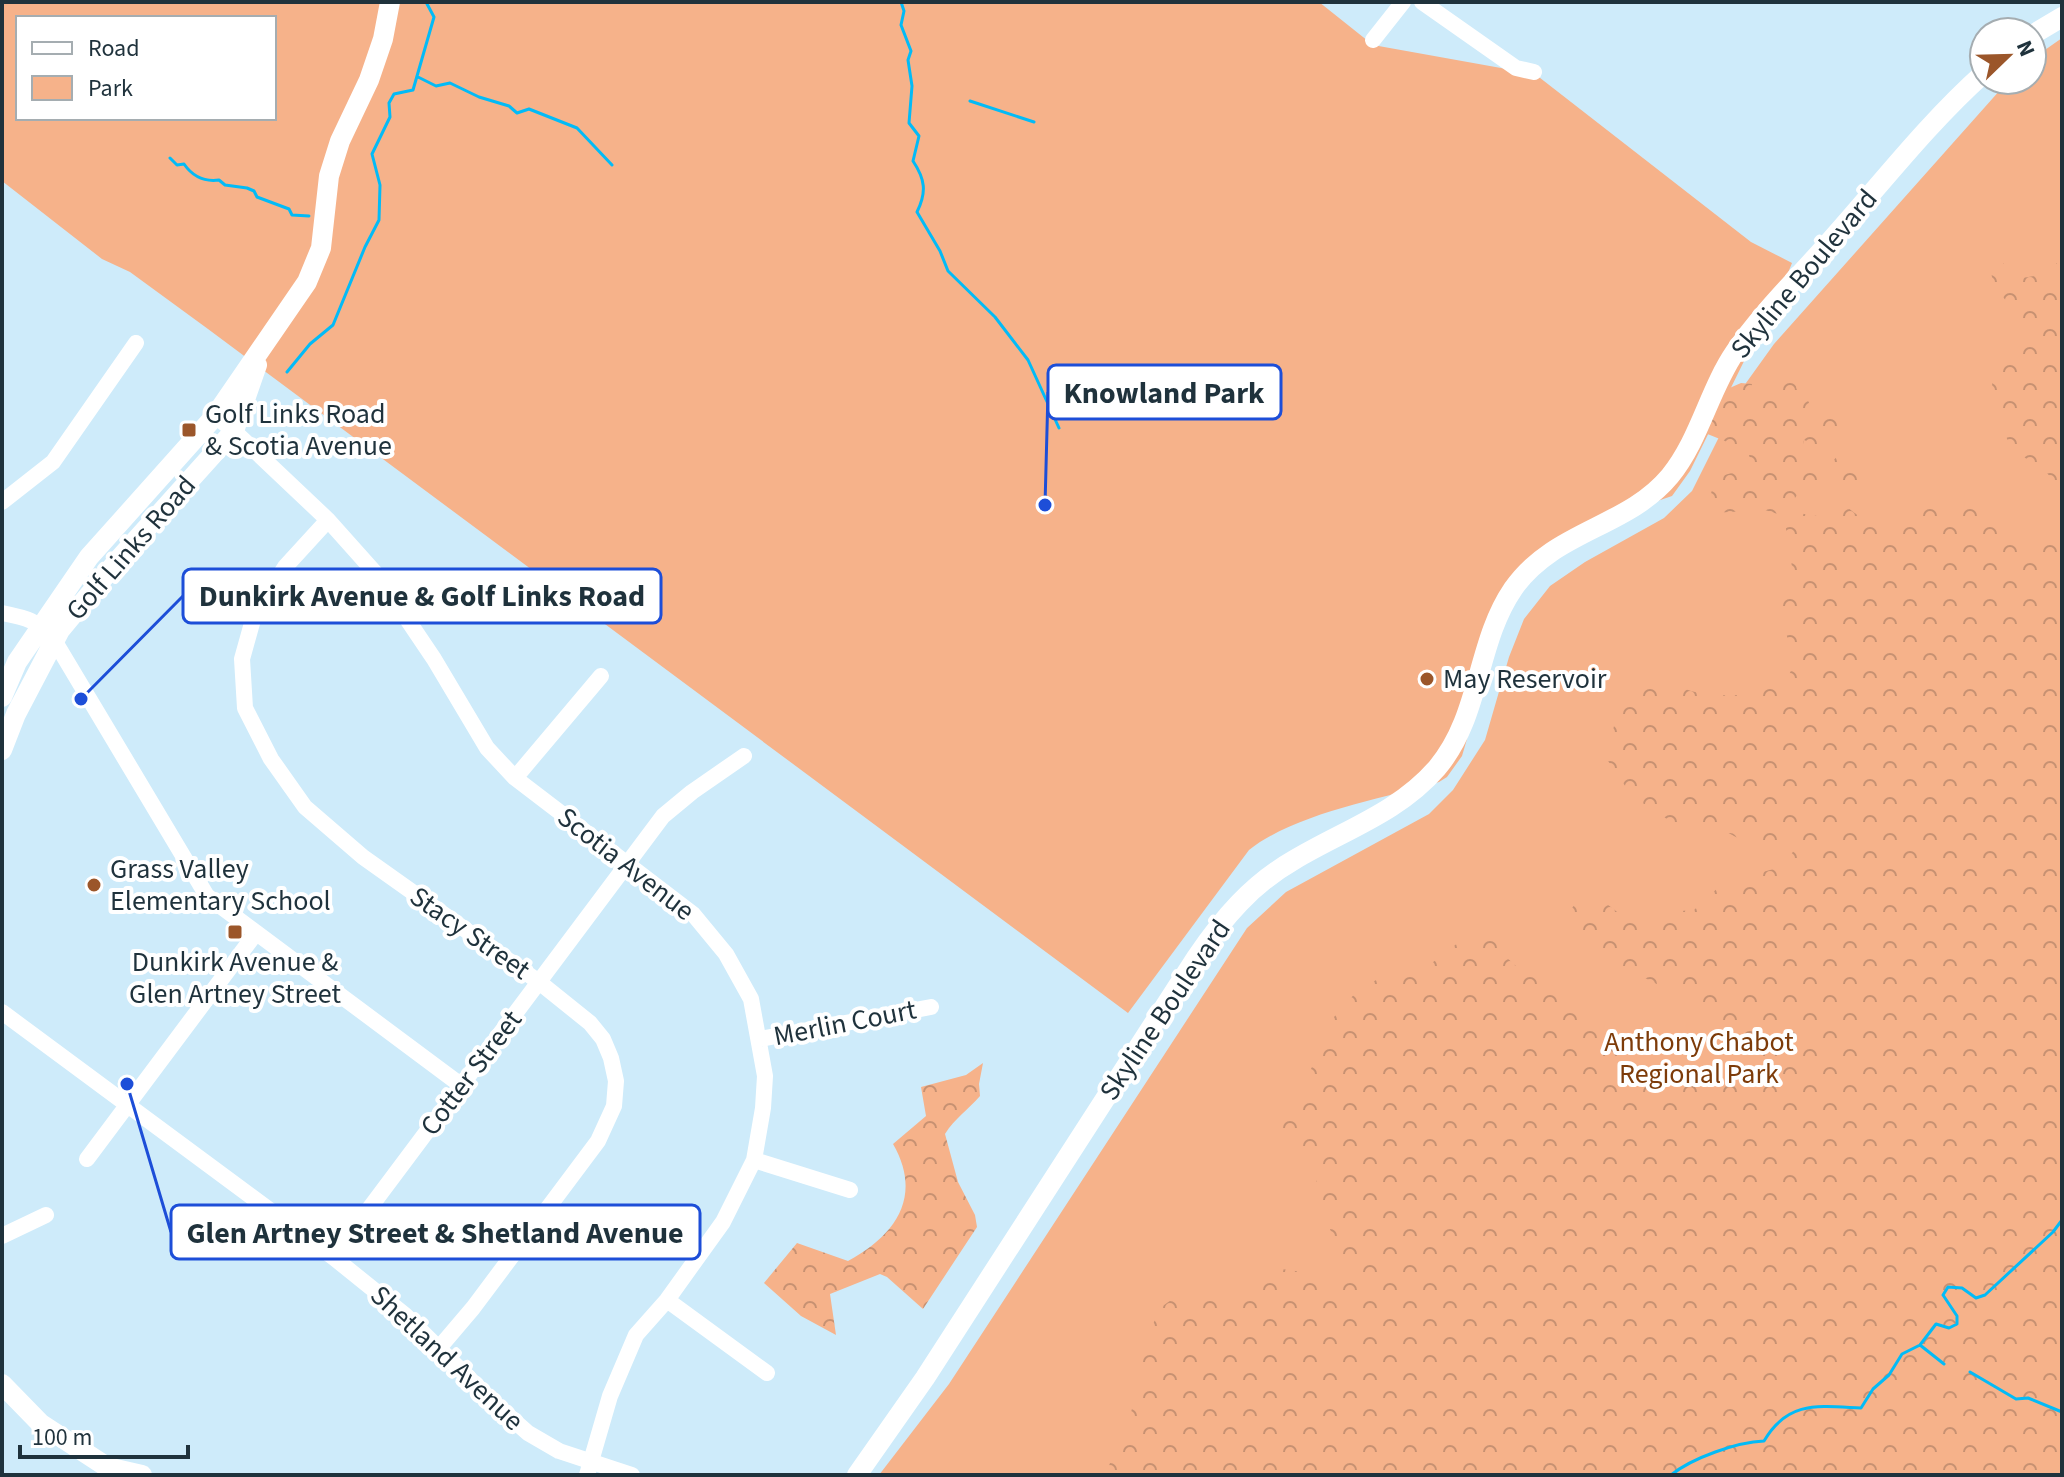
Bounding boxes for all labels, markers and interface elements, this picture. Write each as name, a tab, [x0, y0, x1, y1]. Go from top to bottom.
legend	[16, 16, 276, 120]
north arrow	[1968, 16, 2048, 96]
text: Road	[88, 31, 140, 66]
text: N	[2008, 36, 2043, 62]
text: Park	[88, 71, 133, 106]
street label: Skyline Boulevard	[1721, 181, 1887, 367]
callout: Knowland Park	[1048, 365, 1281, 419]
text: Knowland Park	[1063, 372, 1265, 415]
place label: Golf Links Road & Scotia Avenue	[205, 394, 392, 466]
marker: Golf Links Road & Scotia Avenue	[180, 421, 198, 439]
street label: Golf Links Road	[57, 467, 205, 629]
callout: Dunkirk Avenue & Golf Links Road	[183, 569, 661, 623]
text: Dunkirk Avenue & Golf Links Road	[199, 575, 645, 618]
place label: May Reservoir	[1443, 659, 1607, 699]
marker: May Reservoir	[1418, 670, 1436, 688]
street label: Scotia Avenue	[549, 798, 703, 930]
place label: Grass Valley Elementary School	[110, 849, 331, 921]
marker: Grass Valley Elementary School	[85, 876, 103, 894]
street label: Stacy Street	[402, 877, 539, 990]
street label: Skyline Boulevard	[1090, 912, 1240, 1108]
marker: Dunkirk Avenue & Glen Artney Street	[226, 923, 244, 941]
place label: Dunkirk Avenue & Glen Artney Street	[129, 942, 341, 1014]
street label: Merlin Court	[770, 989, 920, 1056]
street label: Cotter Street	[410, 1001, 532, 1144]
park label: Anthony Chabot Regional Park	[1604, 1022, 1794, 1094]
callout: Glen Artney Street & Shetland Avenue	[171, 1205, 700, 1259]
text: Glen Artney Street & Shetland Avenue	[186, 1212, 684, 1255]
street label: Shetland Avenue	[361, 1276, 533, 1440]
scale bar	[20, 1409, 188, 1459]
text: 100 m	[32, 1420, 92, 1455]

